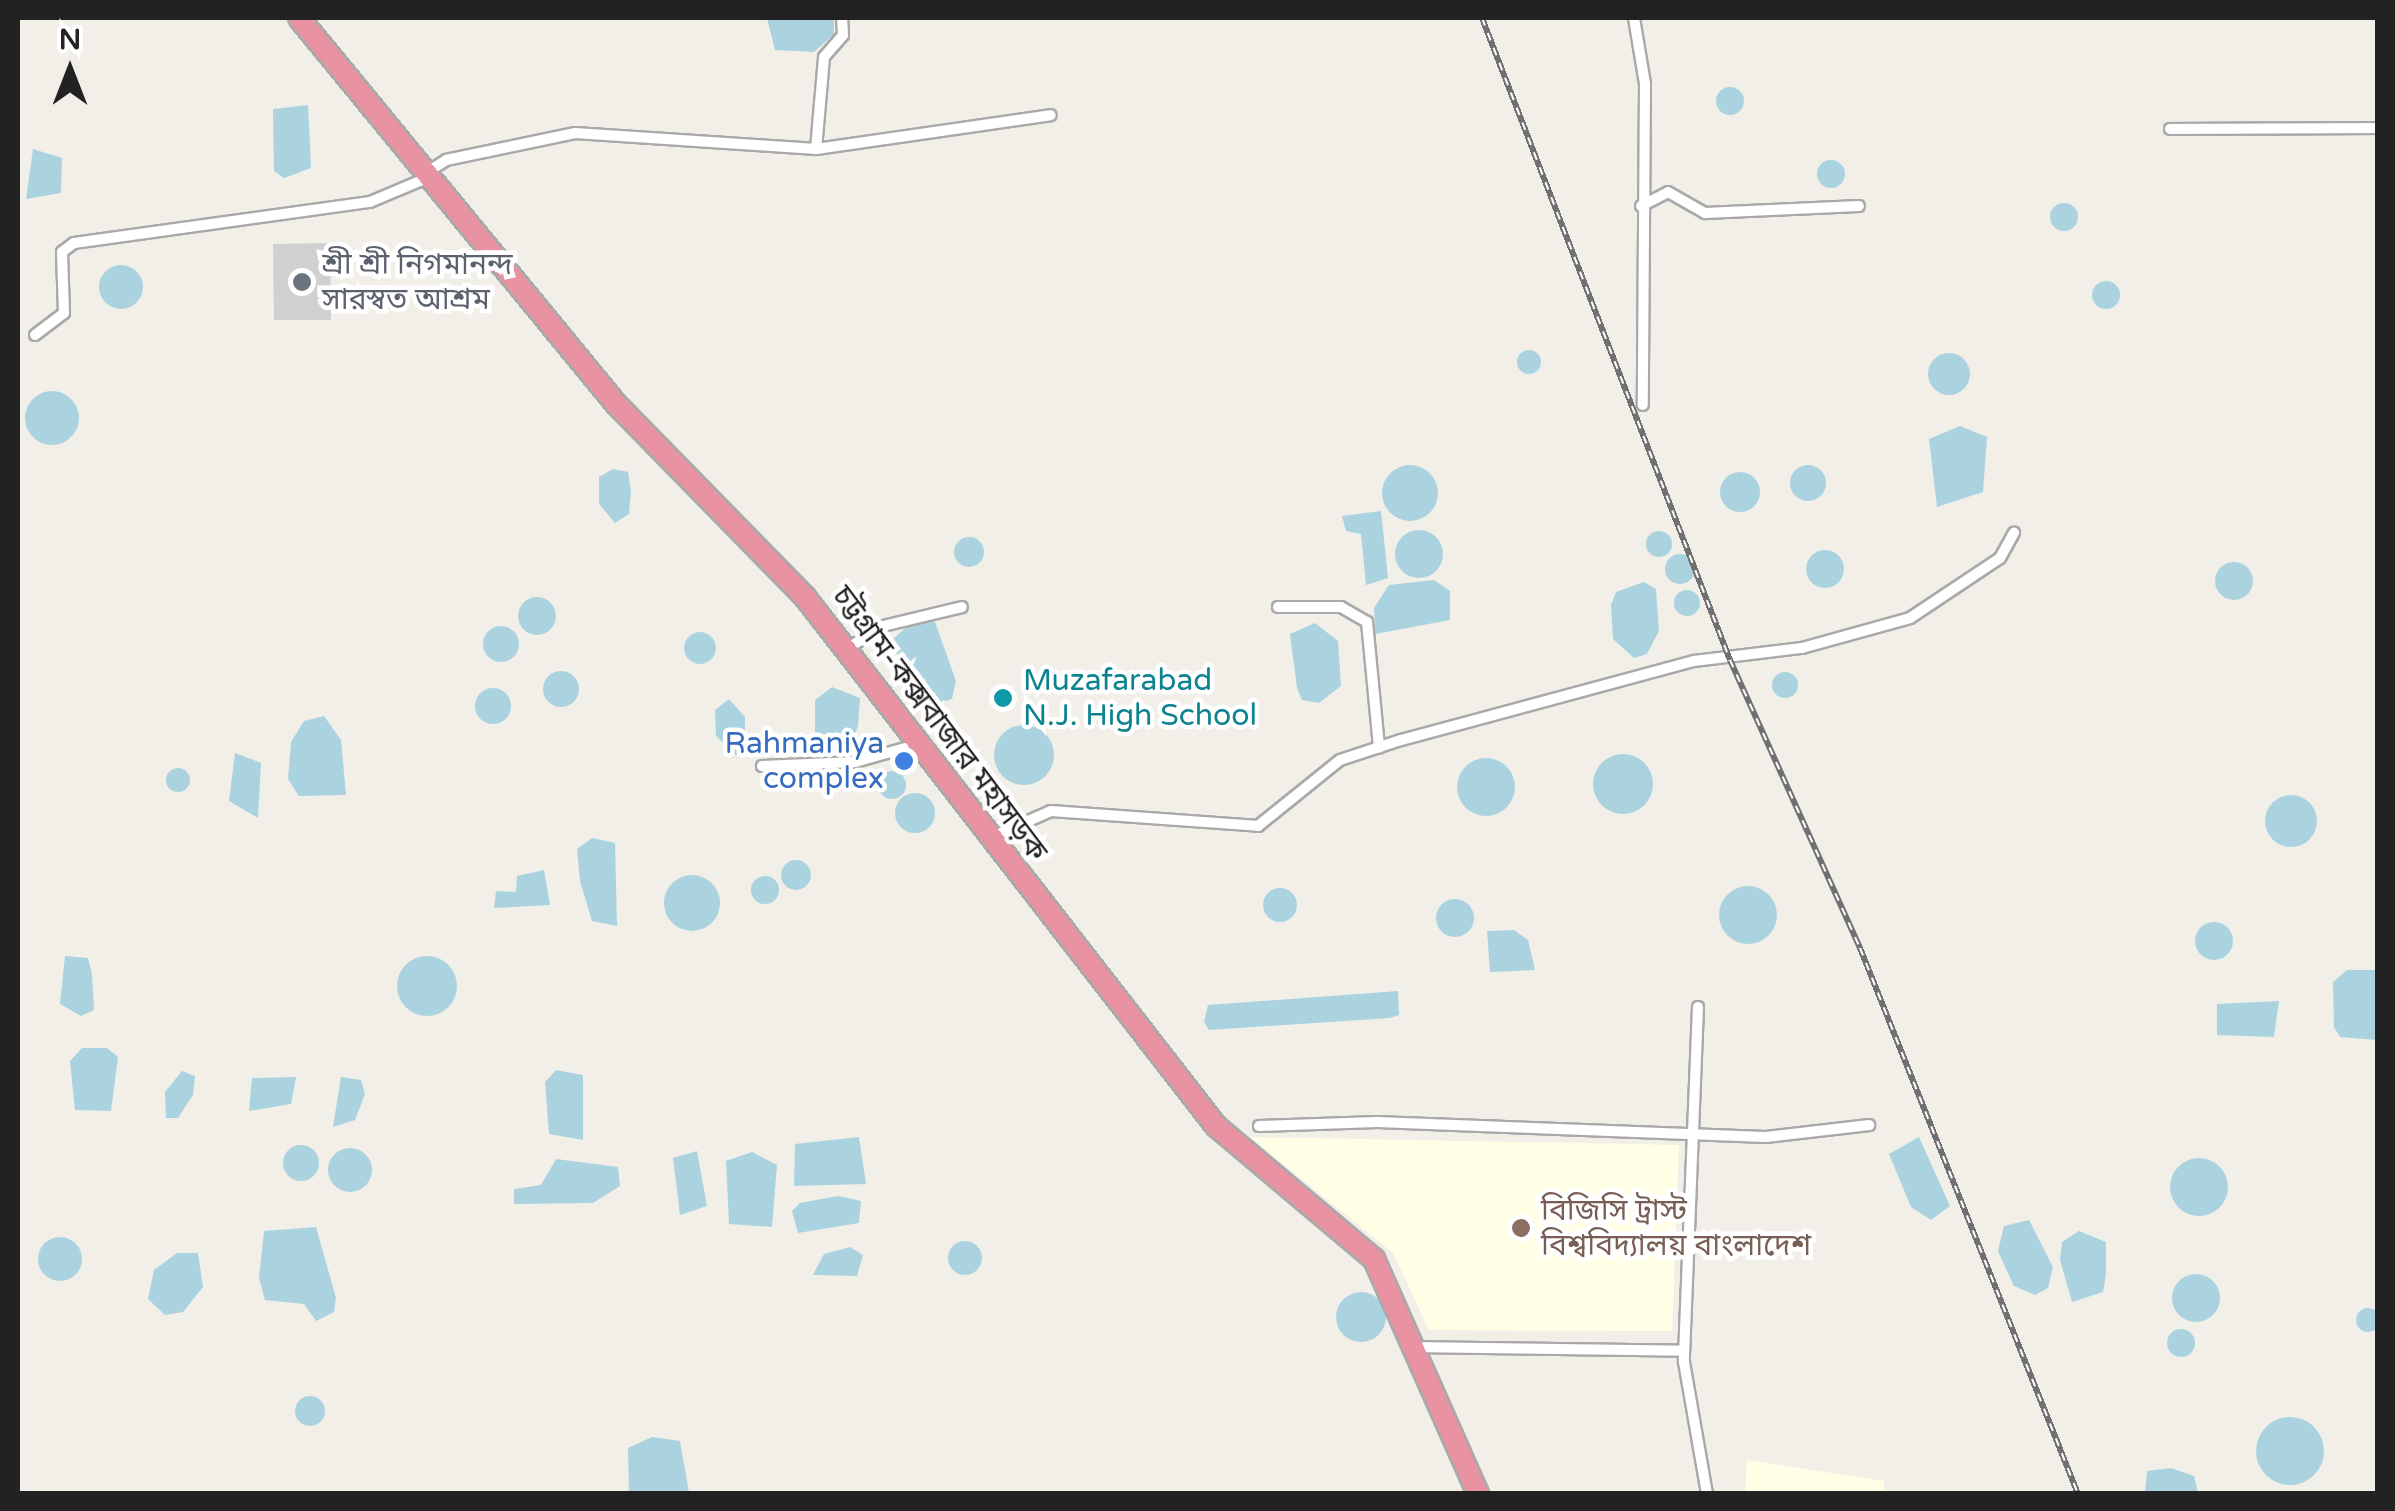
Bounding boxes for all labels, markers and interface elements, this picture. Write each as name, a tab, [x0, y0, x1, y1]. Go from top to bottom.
north arrow	[20, 20, 120, 120]
text: N	[59, 23, 81, 57]
place label: শ্রী শ্রী নিগমানন্দ সারস্বত আশ্রম	[322, 247, 512, 318]
marker: শ্রী শ্রী নিগমানন্দ সারস্বত আশ্রম	[291, 271, 313, 293]
street label: চট্টগ্রাম-কক্সবাজার মহাসড়ক	[824, 579, 1054, 869]
place label: Muzafarabad N.J. High School	[1023, 663, 1257, 734]
marker: Muzafarabad N.J. High School	[992, 687, 1014, 709]
place label: Rahmaniya complex	[725, 726, 884, 796]
marker: Rahmaniya complex	[893, 750, 915, 772]
place label: বিজিসি ট্রাস্ট বিশ্ববিদ্যালয় বাংলাদেশ	[1541, 1193, 1811, 1264]
marker: বিজিসি ট্রাস্ট বিশ্ববিদ্যালয় বাংলাদেশ	[1510, 1217, 1532, 1239]

